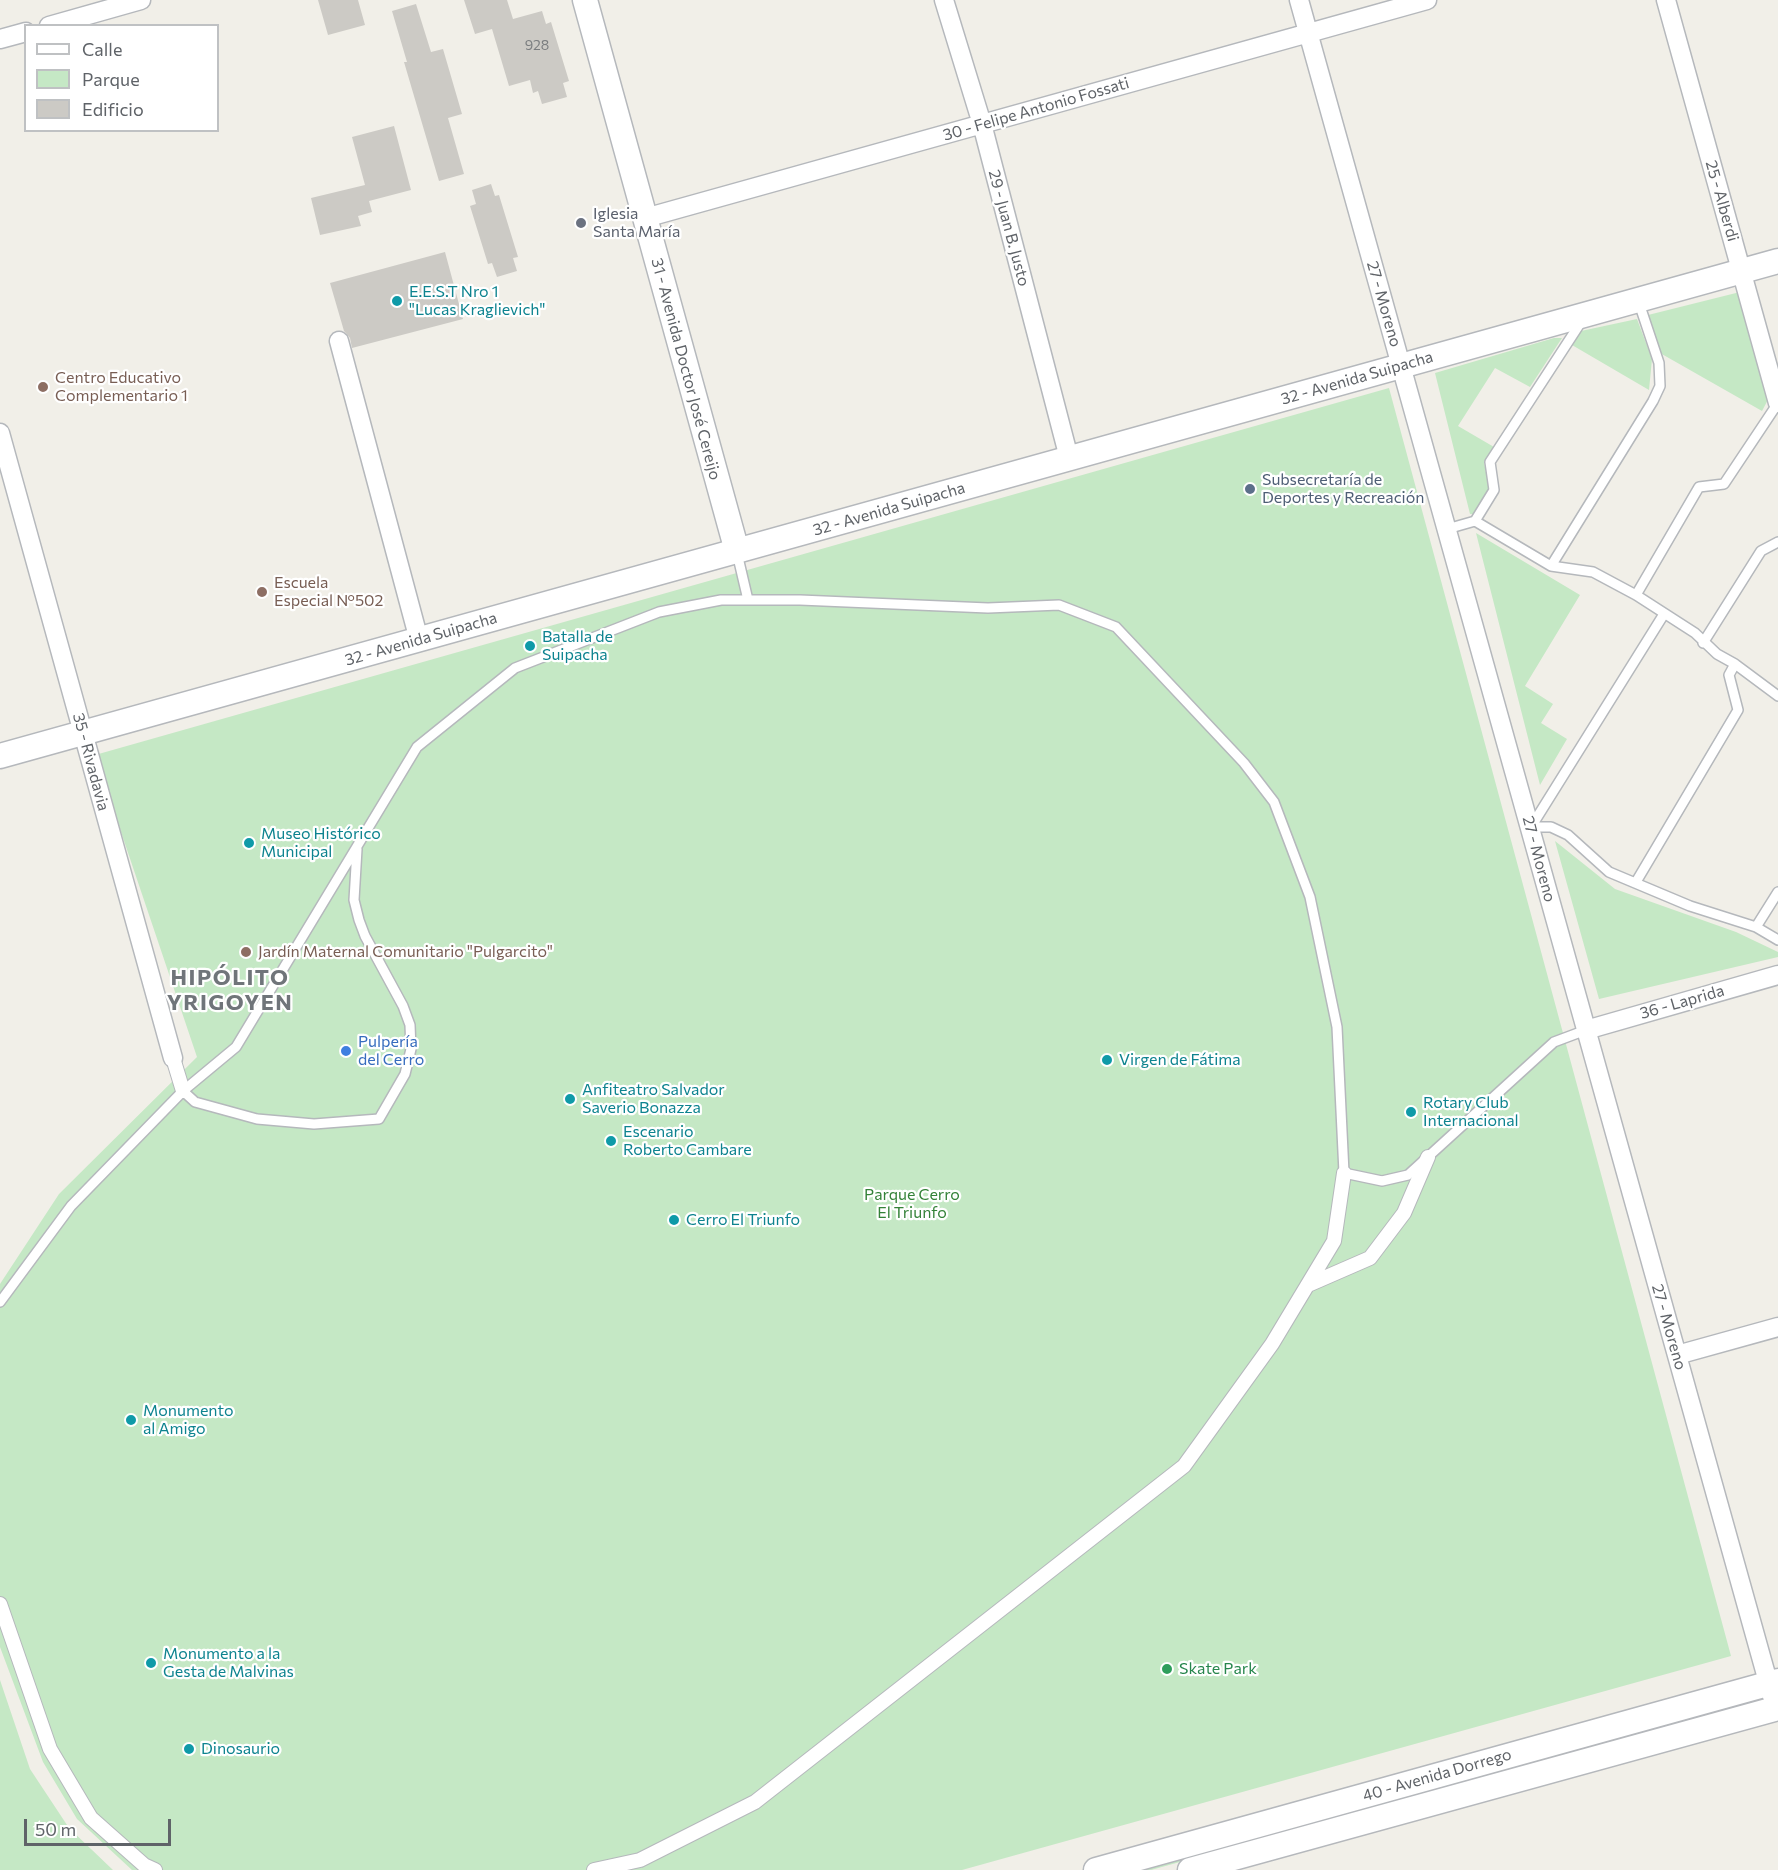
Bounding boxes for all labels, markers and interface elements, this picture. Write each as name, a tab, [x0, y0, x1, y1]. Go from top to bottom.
legend	[24, 24, 219, 132]
house number: 928	[525, 37, 549, 53]
text: Calle	[82, 38, 122, 60]
text: Parque	[82, 68, 140, 90]
street label: 30 - Felipe Antonio Fossati	[941, 73, 1131, 145]
text: Edificio	[82, 98, 144, 120]
street label: 25 - Alberdi	[1701, 158, 1743, 244]
street label: 29 - Juan B. Justo	[984, 168, 1034, 288]
place label: Iglesia Santa María	[593, 204, 680, 242]
marker: Iglesia Santa María	[574, 216, 588, 230]
street label: 31 - Avenida Doctor José Cereijo	[647, 256, 725, 482]
street label: 27 - Moreno	[1363, 259, 1405, 349]
place label: E.E.S.T Nro 1 "Lucas Kraglievich"	[409, 282, 545, 320]
marker: E.E.S.T Nro 1 "Lucas Kraglievich"	[390, 294, 404, 308]
street label: 32 - Avenida Suipacha	[1279, 347, 1435, 409]
place label: Centro Educativo Complementario 1	[55, 368, 188, 406]
marker: Centro Educativo Complementario 1	[36, 380, 50, 394]
place label: Subsecretaría de Deportes y Recreación	[1262, 470, 1424, 508]
street label: 32 - Avenida Suipacha	[811, 478, 967, 540]
marker: Subsecretaría de Deportes y Recreación	[1243, 482, 1257, 496]
place label: Escuela Especial Nº502	[274, 573, 383, 611]
marker: Escuela Especial Nº502	[255, 585, 269, 599]
street label: 32 - Avenida Suipacha	[343, 608, 499, 670]
place label: Batalla de Suipacha	[542, 627, 613, 665]
marker: Batalla de Suipacha	[523, 639, 537, 653]
street label: 35 - Rivadavia	[69, 711, 113, 813]
street label: 27 - Moreno	[1518, 814, 1560, 904]
place label: Museo Histórico Municipal	[261, 824, 381, 862]
marker: Museo Histórico Municipal	[242, 836, 256, 850]
place label: Jardín Maternal Comunitario "Pulgarcito"	[258, 942, 553, 962]
marker: Jardín Maternal Comunitario "Pulgarcito"	[239, 945, 253, 959]
district label: HIPÓLITO YRIGOYEN	[167, 965, 293, 1016]
street label: 36 - Laprida	[1638, 981, 1726, 1023]
place label: Pulpería del Cerro	[358, 1032, 424, 1070]
marker: Pulpería del Cerro	[339, 1044, 353, 1058]
place label: Virgen de Fátima	[1119, 1050, 1241, 1070]
marker: Virgen de Fátima	[1100, 1053, 1114, 1067]
place label: Anfiteatro Salvador Saverio Bonazza	[582, 1080, 725, 1118]
marker: Anfiteatro Salvador Saverio Bonazza	[563, 1092, 577, 1106]
place label: Rotary Club Internacional	[1423, 1093, 1519, 1131]
marker: Rotary Club Internacional	[1404, 1105, 1418, 1119]
place label: Escenario Roberto Cambare	[623, 1122, 752, 1160]
marker: Escenario Roberto Cambare	[604, 1134, 618, 1148]
park label: Parque Cerro El Triunfo	[864, 1185, 960, 1223]
place label: Cerro El Triunfo	[686, 1210, 800, 1230]
marker: Cerro El Triunfo	[667, 1213, 681, 1227]
street label: 27 - Moreno	[1648, 1282, 1690, 1372]
place label: Monumento al Amigo	[143, 1401, 234, 1439]
marker: Monumento al Amigo	[124, 1413, 138, 1427]
place label: Monumento a la Gesta de Malvinas	[163, 1644, 294, 1682]
marker: Monumento a la Gesta de Malvinas	[144, 1656, 158, 1670]
place label: Skate Park	[1179, 1659, 1257, 1679]
marker: Skate Park	[1160, 1662, 1174, 1676]
place label: Dinosaurio	[201, 1739, 280, 1759]
marker: Dinosaurio	[182, 1742, 196, 1756]
street label: 40 - Avenida Dorrego	[1360, 1745, 1514, 1805]
scale bar	[27, 1807, 174, 1845]
text: 50 m	[35, 1818, 76, 1840]

